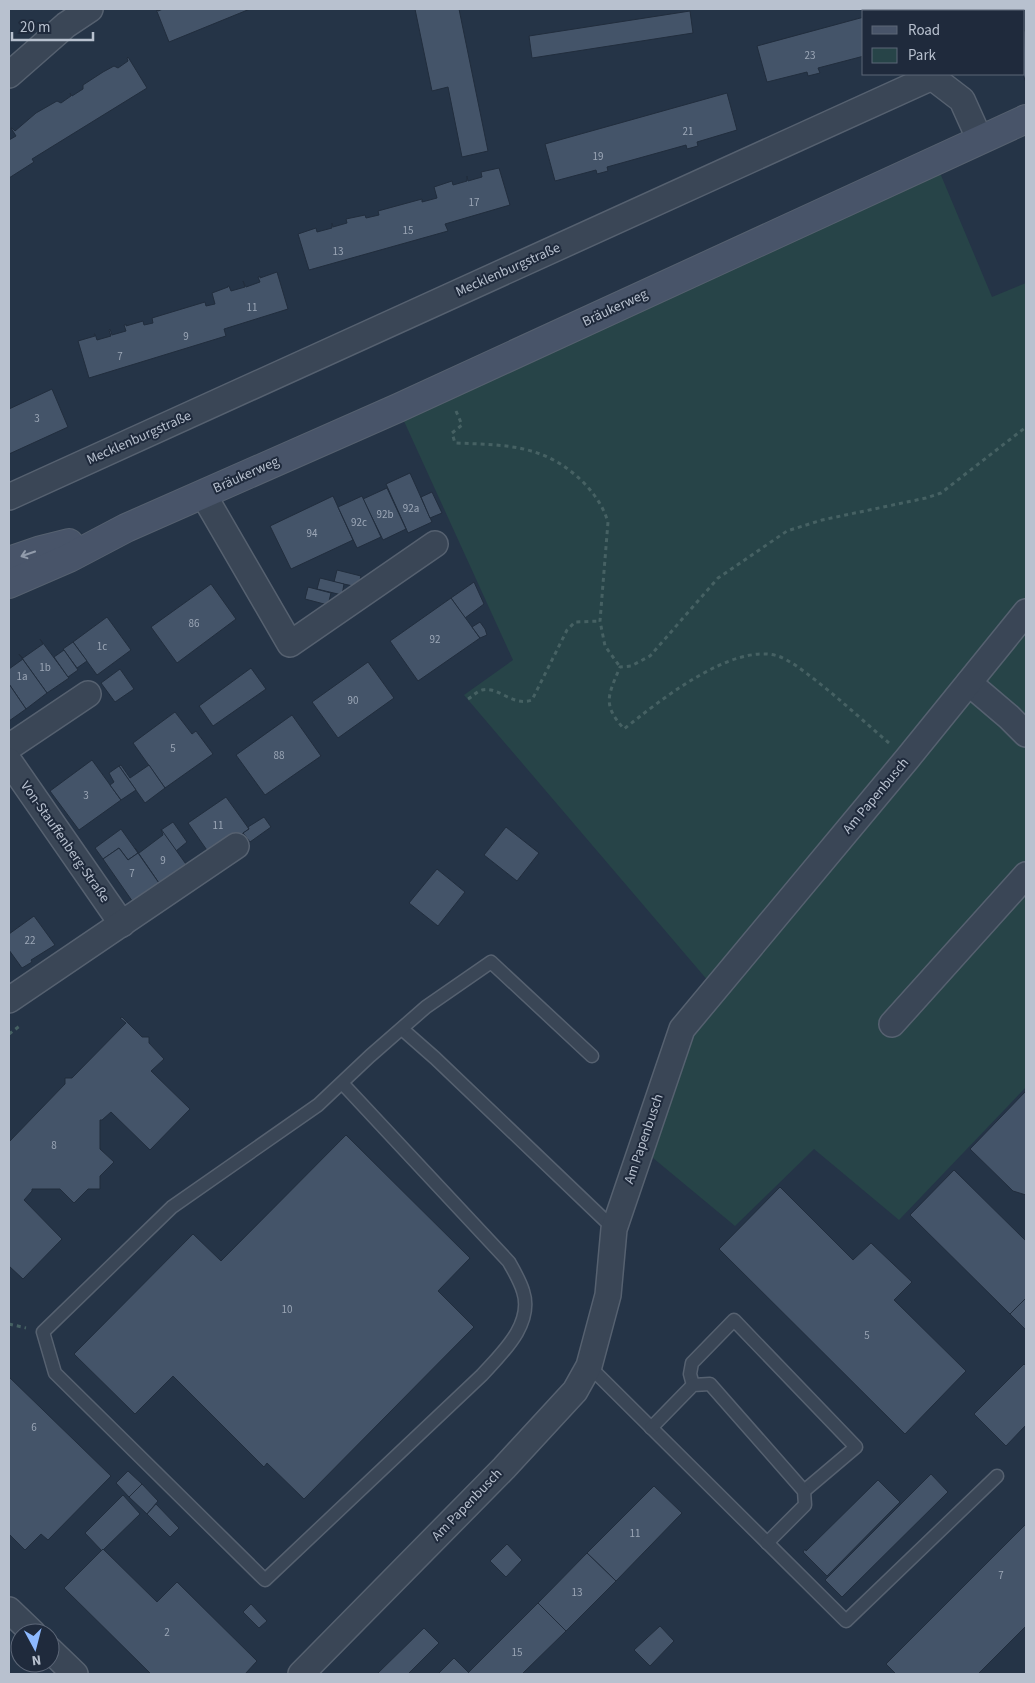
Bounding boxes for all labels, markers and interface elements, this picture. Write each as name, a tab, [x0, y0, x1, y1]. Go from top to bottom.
scale bar	[12, 10, 94, 42]
legend	[862, 10, 1025, 75]
text: 20 m	[20, 17, 50, 38]
text: Road	[908, 20, 940, 41]
text: Park	[908, 45, 937, 66]
house number: 23	[805, 48, 815, 63]
house number: 21	[683, 124, 693, 139]
house number: 19	[593, 149, 603, 164]
house number: 17	[469, 195, 479, 210]
house number: 15	[403, 223, 413, 238]
street label: Mecklenburgstraße	[452, 238, 564, 302]
house number: 13	[333, 244, 343, 259]
street label: Bräukerweg	[579, 284, 651, 332]
house number: 11	[247, 300, 257, 315]
house number: 9	[183, 329, 189, 344]
house number: 7	[117, 349, 123, 364]
street label: Mecklenburgstraße	[83, 406, 195, 470]
house number: 3	[34, 411, 40, 426]
street label: Bräukerweg	[210, 452, 282, 498]
house number: 92a	[403, 501, 419, 516]
house number: 92b	[376, 507, 394, 522]
house number: 92c	[351, 515, 367, 530]
house number: 94	[307, 526, 318, 541]
one-way arrow	[21, 550, 37, 559]
house number: 86	[189, 616, 200, 631]
house number: 92	[430, 632, 440, 647]
house number: 1c	[97, 639, 107, 654]
house number: 1b	[39, 660, 51, 675]
house number: 1a	[16, 669, 28, 684]
house number: 90	[348, 693, 358, 708]
house number: 5	[170, 741, 176, 756]
house number: 88	[274, 748, 285, 763]
street label: Am Papenbusch	[838, 754, 914, 838]
street label: Von-Stauffenberg-Straße	[15, 777, 115, 907]
house number: 3	[83, 788, 89, 803]
house number: 11	[213, 818, 223, 833]
house number: 9	[160, 853, 166, 868]
house number: 7	[129, 866, 135, 881]
house number: 22	[25, 933, 35, 948]
street label: Am Papenbusch	[619, 1091, 669, 1187]
house number: 8	[51, 1138, 57, 1153]
house number: 10	[282, 1302, 292, 1317]
house number: 5	[864, 1328, 870, 1343]
house number: 6	[31, 1420, 37, 1435]
street label: Am Papenbusch	[427, 1464, 507, 1546]
house number: 11	[630, 1526, 640, 1541]
house number: 7	[998, 1568, 1004, 1583]
house number: 13	[572, 1585, 582, 1600]
north arrow	[10, 1623, 60, 1673]
house number: 2	[164, 1625, 170, 1640]
house number: 15	[512, 1645, 522, 1660]
text: N	[31, 1649, 42, 1670]

